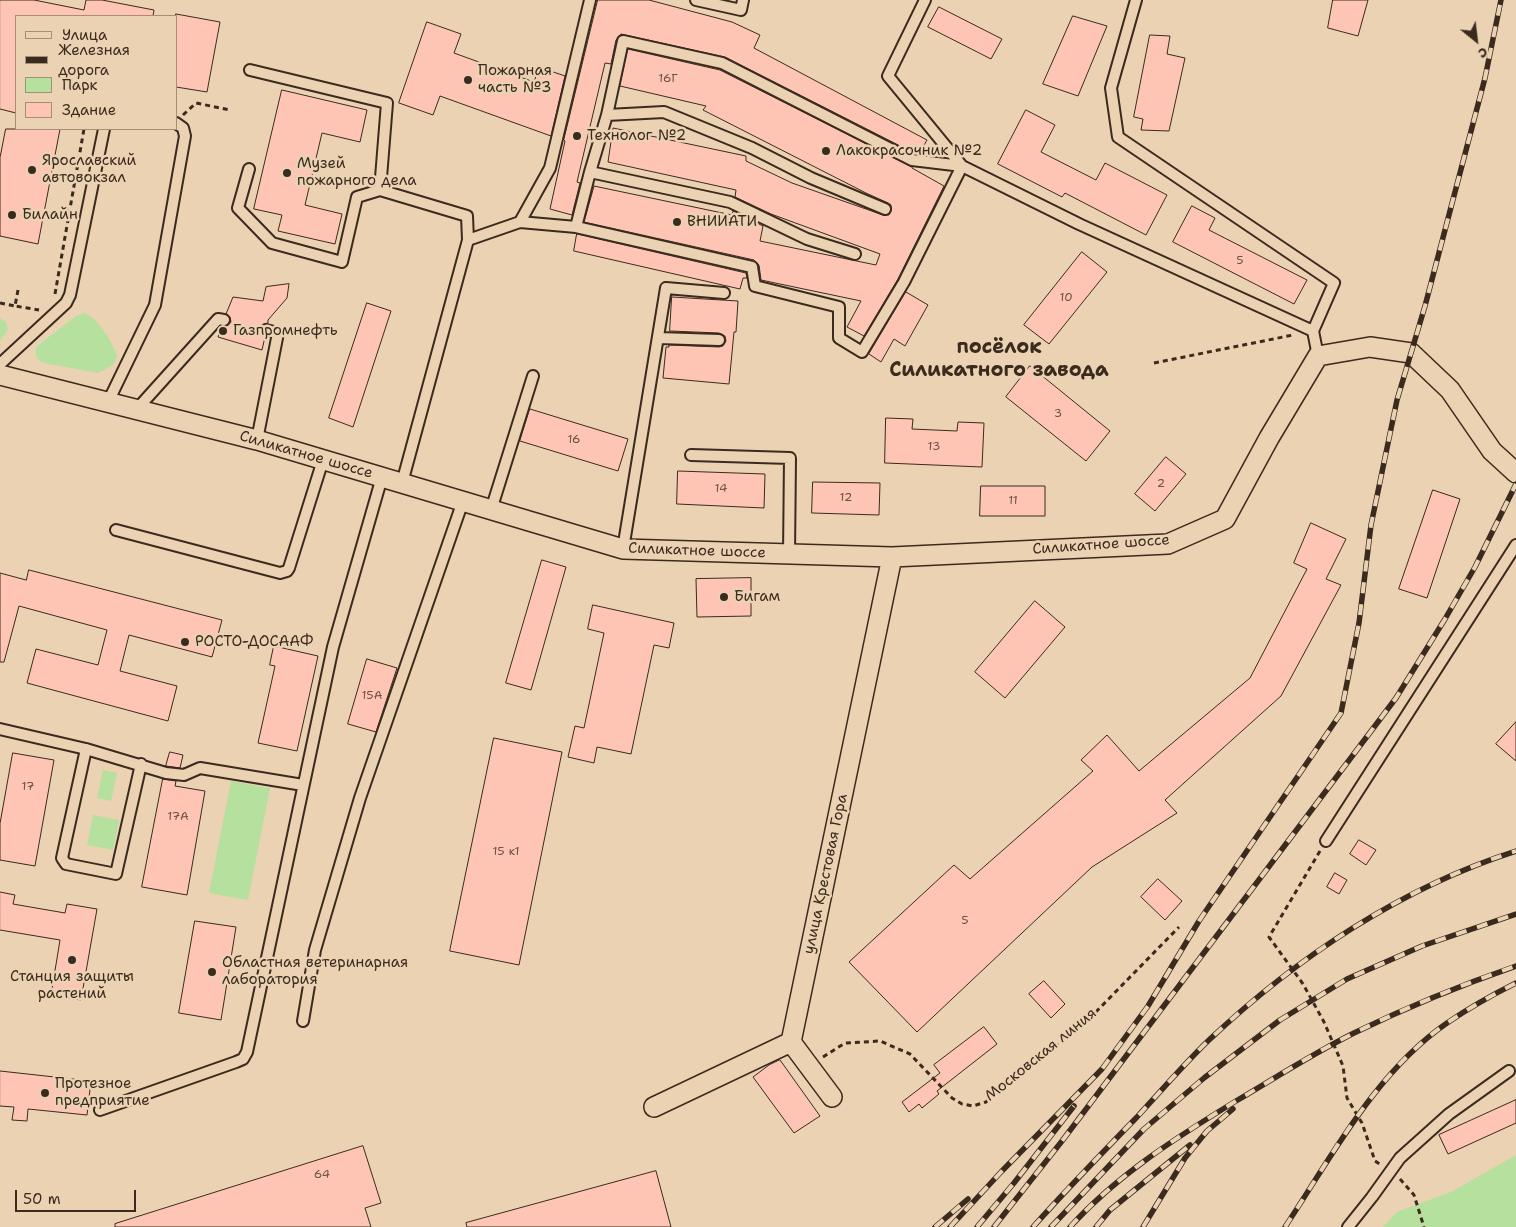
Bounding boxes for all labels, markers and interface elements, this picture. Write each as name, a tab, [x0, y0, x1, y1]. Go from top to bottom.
legend	[15, 15, 178, 130]
north arrow	[1451, 15, 1501, 65]
text: Улица	[62, 25, 107, 45]
text: Железная дорога	[58, 40, 130, 80]
text: С	[1475, 43, 1491, 63]
place label: Пожарная часть №3	[478, 62, 552, 97]
house number: 16Г	[658, 72, 678, 86]
marker: Пожарная часть №3	[462, 74, 474, 86]
text: Парк	[62, 75, 98, 95]
text: Здание	[62, 100, 116, 120]
place label: Технолог №2	[587, 127, 686, 145]
marker: Технолог №2	[571, 130, 583, 142]
place label: Лакокрасочник №2	[836, 142, 982, 160]
marker: Лакокрасочник №2	[820, 145, 832, 157]
place label: Ярославский автовокзал	[42, 152, 136, 187]
place label: Музей пожарного дела	[297, 155, 417, 190]
marker: Ярославский автовокзал	[26, 164, 38, 176]
marker: Музей пожарного дела	[281, 167, 293, 179]
place label: Билайн	[22, 206, 78, 224]
marker: Билайн	[6, 209, 18, 221]
place label: ВНИИАТИ	[687, 213, 757, 231]
marker: ВНИИАТИ	[671, 216, 683, 228]
house number: 5	[1236, 254, 1244, 268]
house number: 10	[1059, 291, 1073, 305]
place label: Газпромнефть	[233, 322, 338, 340]
marker: Газпромнефть	[217, 325, 229, 337]
district label: посёлок Силикатного завода	[889, 336, 1109, 383]
house number: 3	[1054, 407, 1062, 421]
street label: Силикатное шоссе	[237, 427, 375, 483]
house number: 16	[567, 433, 581, 447]
house number: 13	[928, 440, 940, 454]
house number: 2	[1157, 477, 1165, 491]
house number: 14	[715, 482, 727, 496]
house number: 12	[840, 491, 852, 505]
house number: 11	[1008, 494, 1018, 508]
street label: Силикатное шоссе	[1032, 531, 1170, 559]
street label: Силикатное шоссе	[628, 540, 766, 562]
place label: Бигам	[734, 588, 780, 606]
marker: Бигам	[718, 591, 730, 603]
place label: РОСТО-ДОСААФ	[195, 633, 313, 651]
marker: РОСТО-ДОСААФ	[179, 636, 191, 648]
house number: 15А	[362, 689, 382, 703]
house number: 17	[22, 780, 34, 794]
street label: улица Крестовая Гора	[800, 792, 852, 956]
house number: 17А	[167, 810, 189, 824]
house number: 15 к1	[493, 845, 519, 859]
house number: 5	[961, 914, 969, 928]
marker: Станция защиты растений	[66, 954, 78, 966]
place label: Областная ветеринарная лаборатория	[222, 954, 408, 989]
marker: Областная ветеринарная лаборатория	[206, 966, 218, 978]
place label: Станция защиты растений	[10, 968, 134, 1003]
street label: Московская линия	[982, 1005, 1100, 1105]
place label: Протезное предприятие	[55, 1075, 150, 1110]
marker: Протезное предприятие	[39, 1087, 51, 1099]
house number: 64	[314, 1168, 330, 1182]
scale bar	[18, 1180, 139, 1212]
text: 50 m	[23, 1189, 61, 1209]

